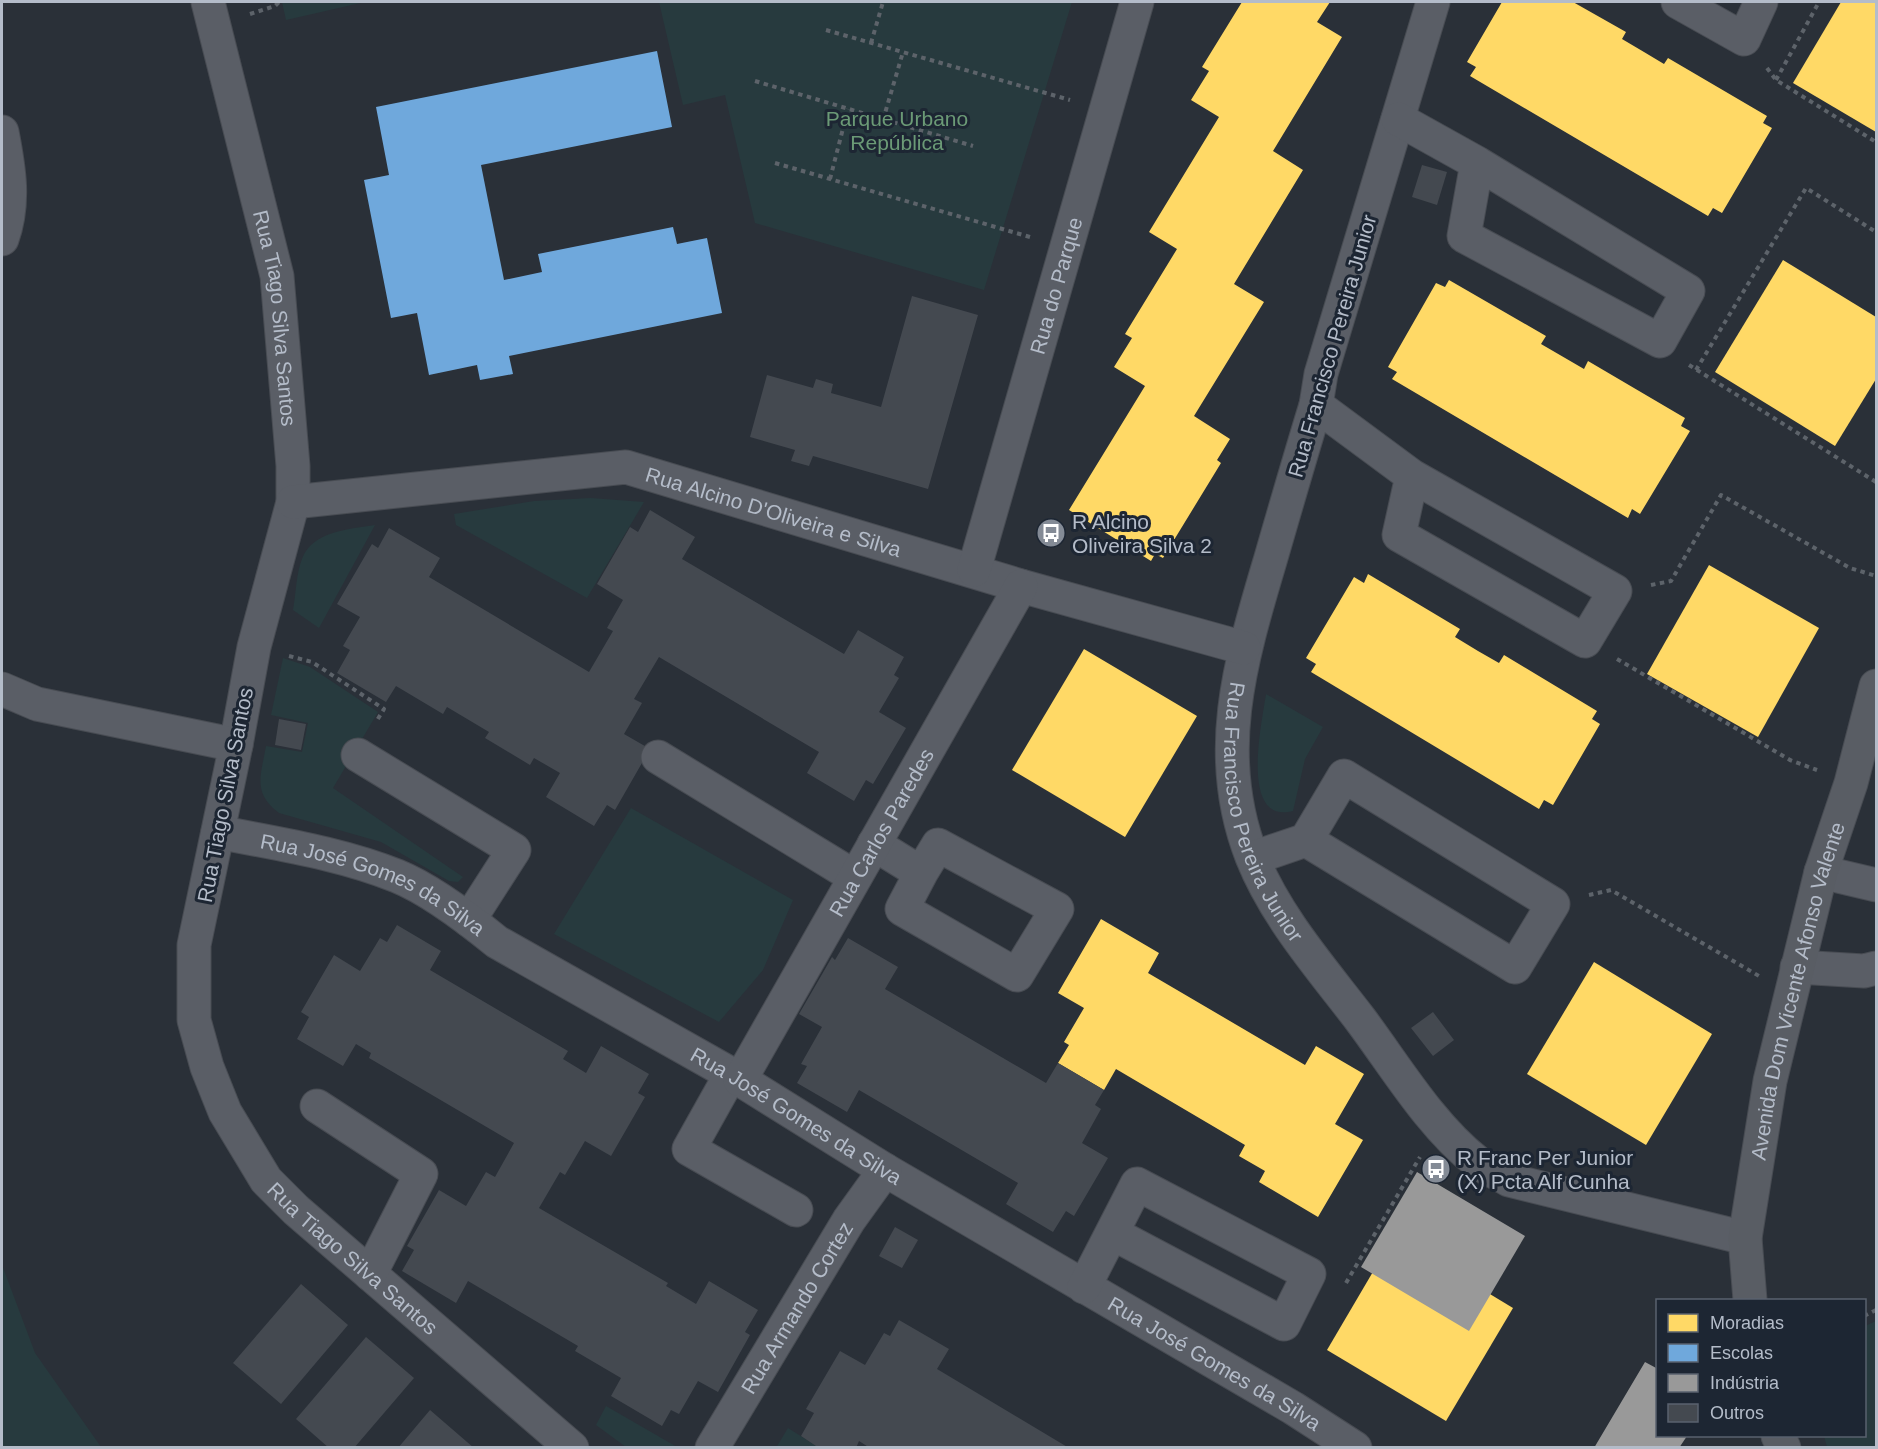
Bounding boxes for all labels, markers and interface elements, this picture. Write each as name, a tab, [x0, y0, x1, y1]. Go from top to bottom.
park label: Parque Urbano República	[826, 107, 968, 154]
street label: Rua Tiago Silva Santos	[249, 207, 301, 427]
street label: Rua Francisco Pereira Junior	[1283, 212, 1381, 480]
street label: Rua do Parque	[1025, 214, 1086, 357]
street label: Rua Alcino D'Oliveira e Silva	[643, 462, 904, 561]
place label: R Alcino Oliveira Silva 2	[1072, 510, 1212, 557]
bus stop icon: R Alcino Oliveira Silva 2	[1035, 517, 1067, 549]
street label: Rua Francisco Pereira Junior	[1221, 681, 1308, 946]
street label: Rua Tiago Silva Santos	[193, 686, 257, 904]
street label: Rua Carlos Paredes	[824, 744, 938, 920]
street label: Avenida Dom Vicente Afonso Valente	[1746, 819, 1849, 1161]
street label: Rua José Gomes da Silva	[259, 829, 490, 940]
street label: Rua José Gomes da Silva	[687, 1042, 906, 1189]
place label: R Franc Per Junior (X) Pcta Alf Cunha	[1457, 1146, 1633, 1193]
bus stop icon: R Franc Per Junior (X) Pcta Alf Cunha	[1420, 1153, 1452, 1185]
street label: Rua Tiago Silva Santos	[263, 1177, 443, 1339]
street label: Rua Armando Cortez	[736, 1217, 857, 1397]
street label: Rua José Gomes da Silva	[1104, 1291, 1326, 1435]
legend	[1656, 1299, 1866, 1437]
text: Moradias	[1710, 1313, 1784, 1333]
text: Escolas	[1710, 1343, 1773, 1363]
text: Indústria	[1710, 1373, 1780, 1393]
text: Outros	[1710, 1403, 1764, 1423]

